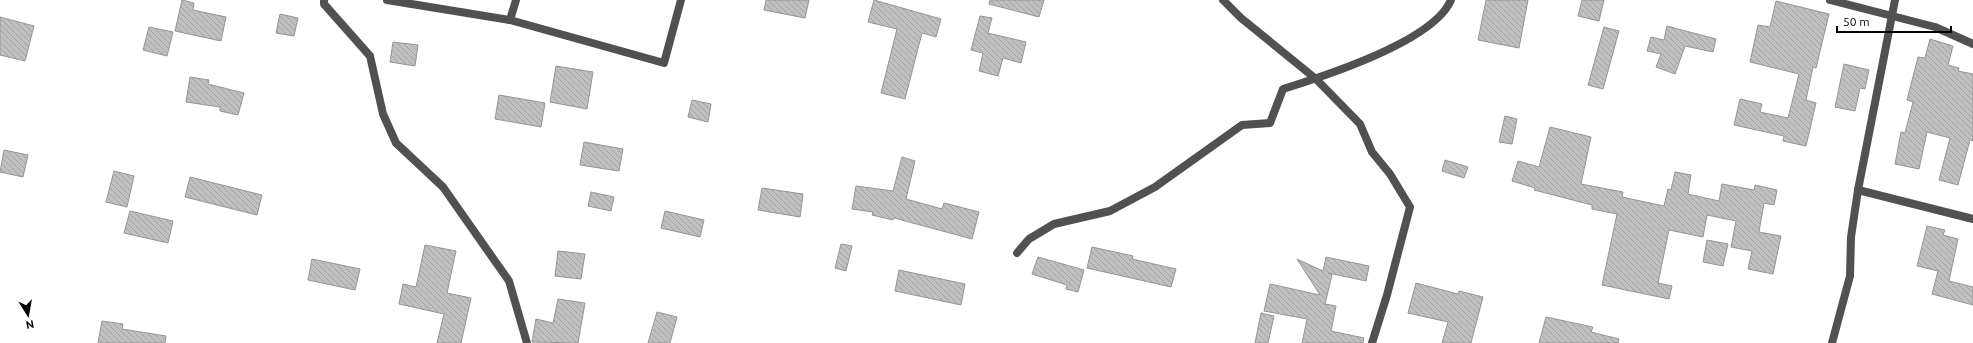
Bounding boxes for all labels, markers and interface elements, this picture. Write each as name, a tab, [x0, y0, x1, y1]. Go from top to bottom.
scale bar	[1837, 8, 1951, 34]
text: 50 m	[1843, 15, 1870, 28]
north arrow	[8, 295, 48, 335]
text: N	[25, 318, 35, 331]

